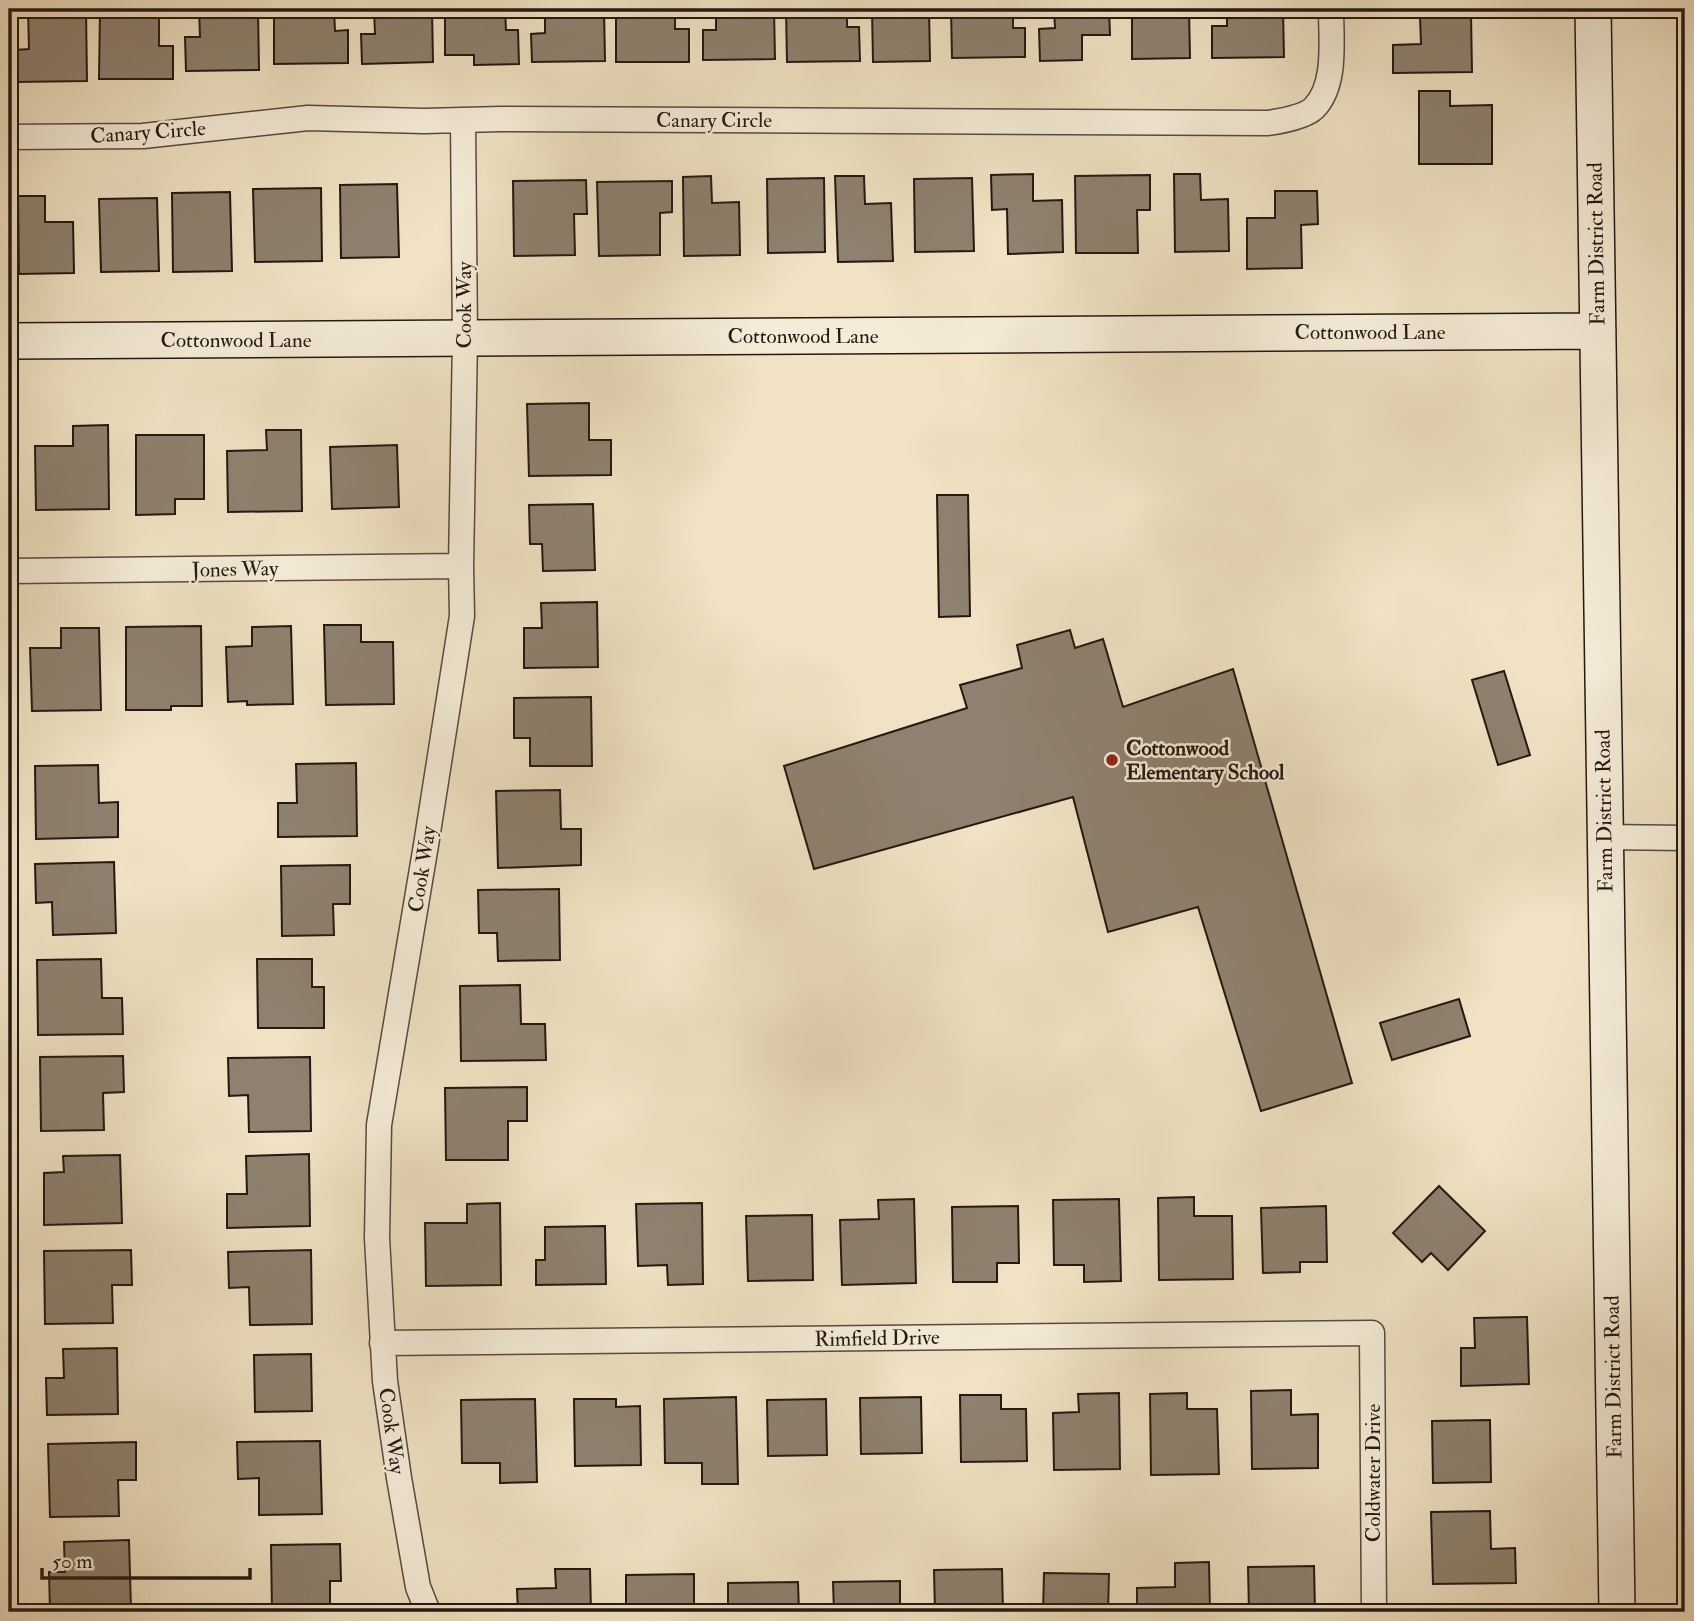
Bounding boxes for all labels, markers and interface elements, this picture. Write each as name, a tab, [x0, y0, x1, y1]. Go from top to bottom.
street label: Canary Circle	[656, 107, 772, 134]
street label: Canary Circle	[89, 115, 207, 150]
street label: Farm District Road	[1582, 161, 1611, 326]
street label: Cook Way	[451, 261, 478, 349]
street label: Cottonwood Lane	[1295, 319, 1446, 346]
street label: Cottonwood Lane	[728, 323, 879, 350]
street label: Cottonwood Lane	[161, 327, 312, 354]
street label: Jones Way	[190, 555, 279, 584]
street label: Farm District Road	[1590, 728, 1619, 893]
place label: Cottonwood Elementary School	[1126, 735, 1285, 786]
marker: Cottonwood Elementary School	[1104, 752, 1120, 768]
street label: Cook Way	[402, 823, 443, 914]
street label: Farm District Road	[1599, 1294, 1628, 1459]
street label: Rimfield Drive	[814, 1324, 940, 1353]
street label: Cook Way	[372, 1386, 411, 1477]
street label: Coldwater Drive	[1360, 1404, 1387, 1542]
scale bar	[42, 1537, 250, 1581]
text: 50 m	[52, 1548, 93, 1575]

